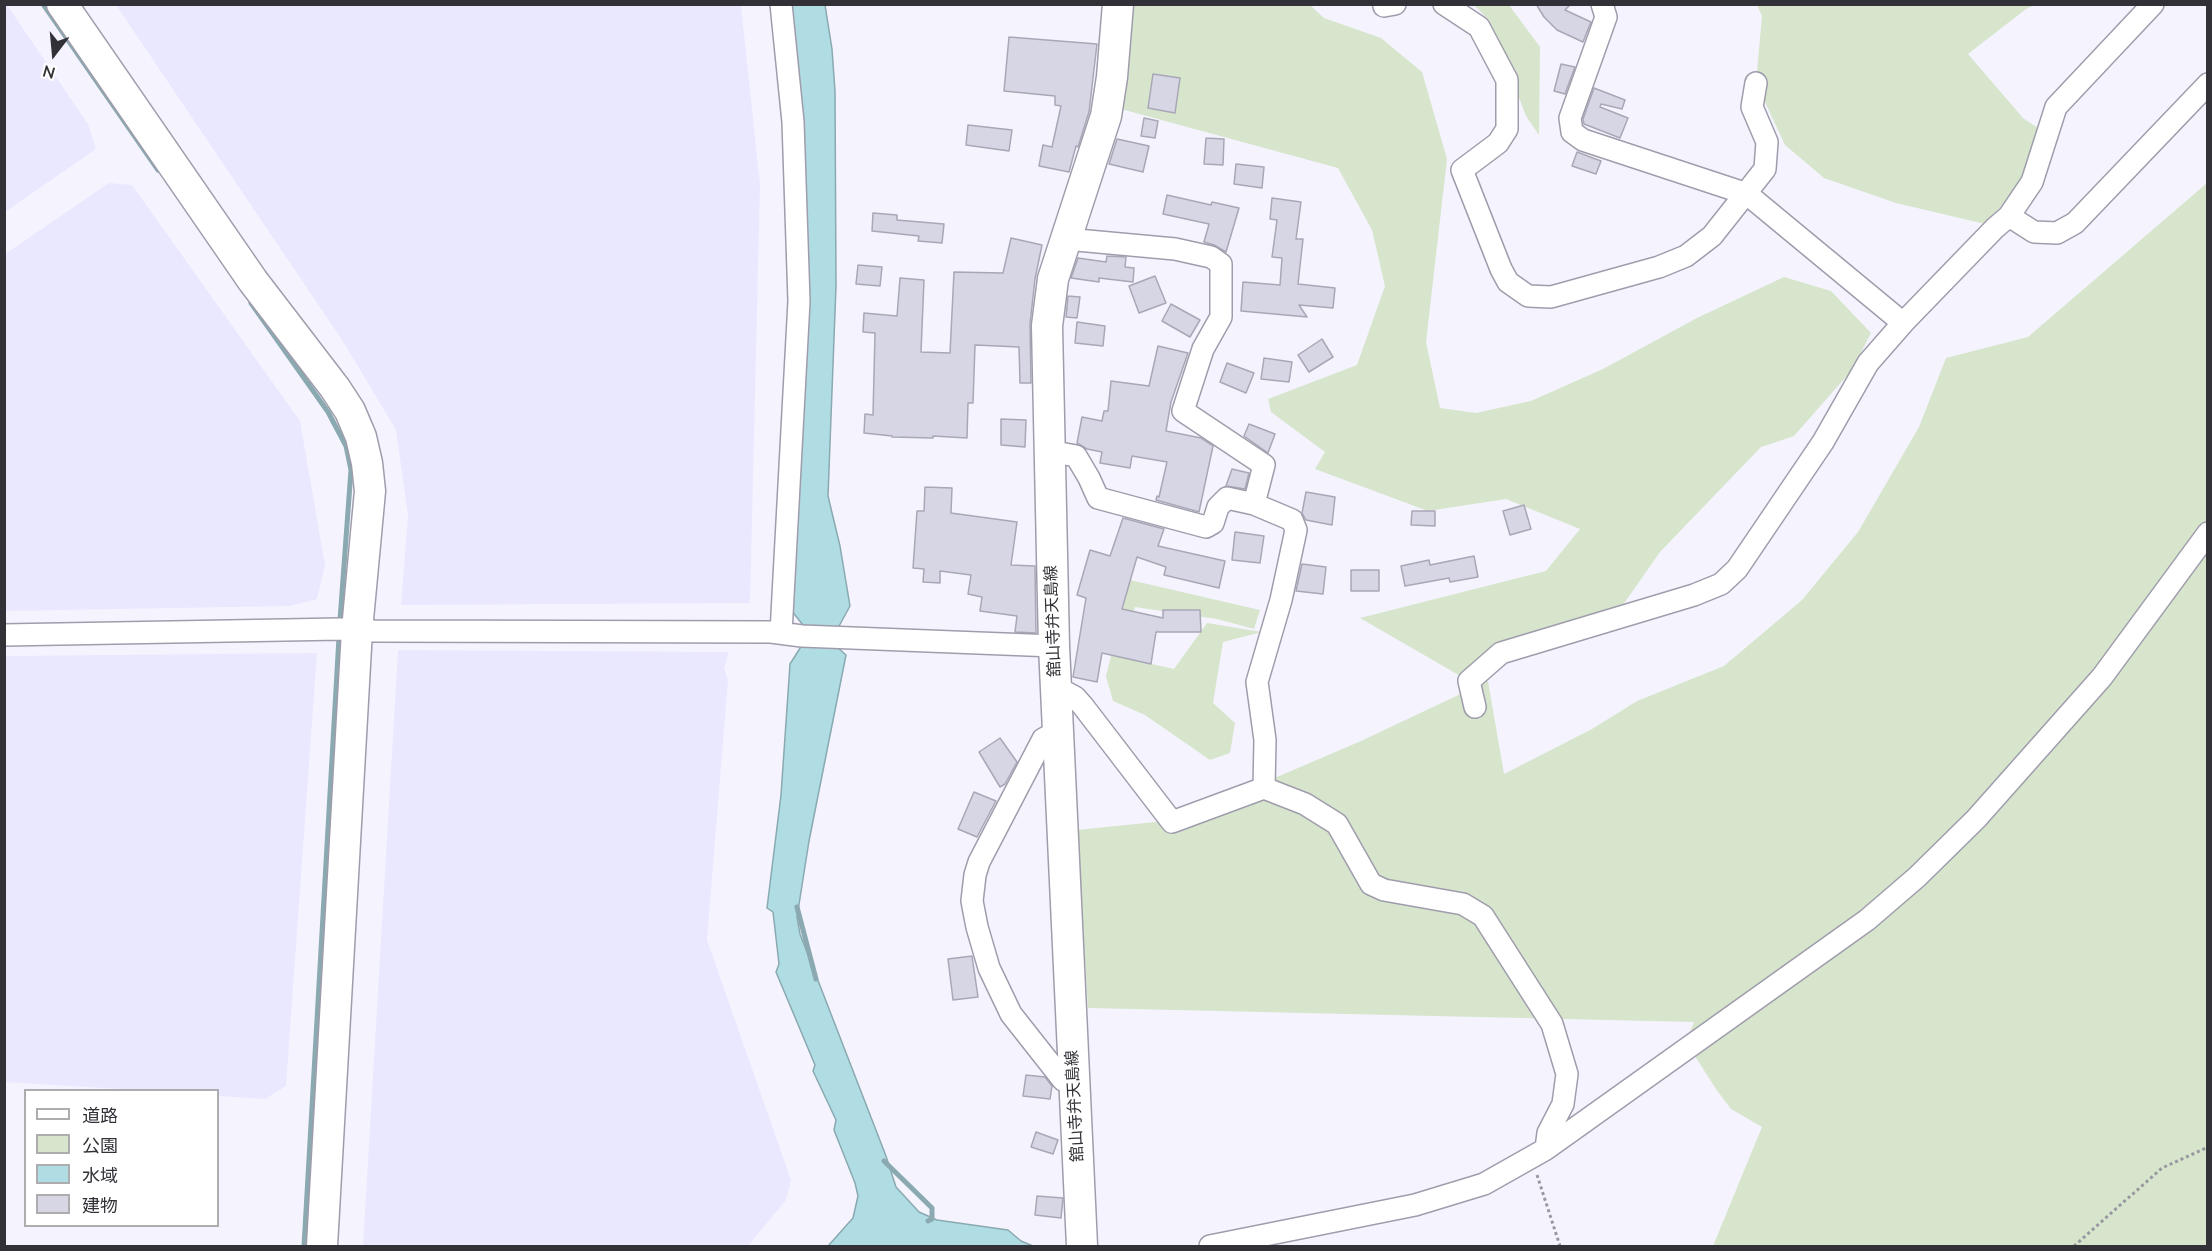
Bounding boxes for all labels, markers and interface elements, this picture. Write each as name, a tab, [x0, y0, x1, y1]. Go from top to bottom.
north arrow	[24, 24, 84, 84]
text: N	[40, 59, 58, 84]
street label: 舘山寺弁天島線	[1042, 565, 1066, 677]
street label: 舘山寺弁天島線	[1063, 1050, 1089, 1162]
legend	[24, 1089, 219, 1227]
text: 道路	[82, 1104, 118, 1128]
text: 公園	[82, 1134, 118, 1158]
text: 水域	[82, 1164, 118, 1188]
text: 建物	[82, 1194, 118, 1218]

